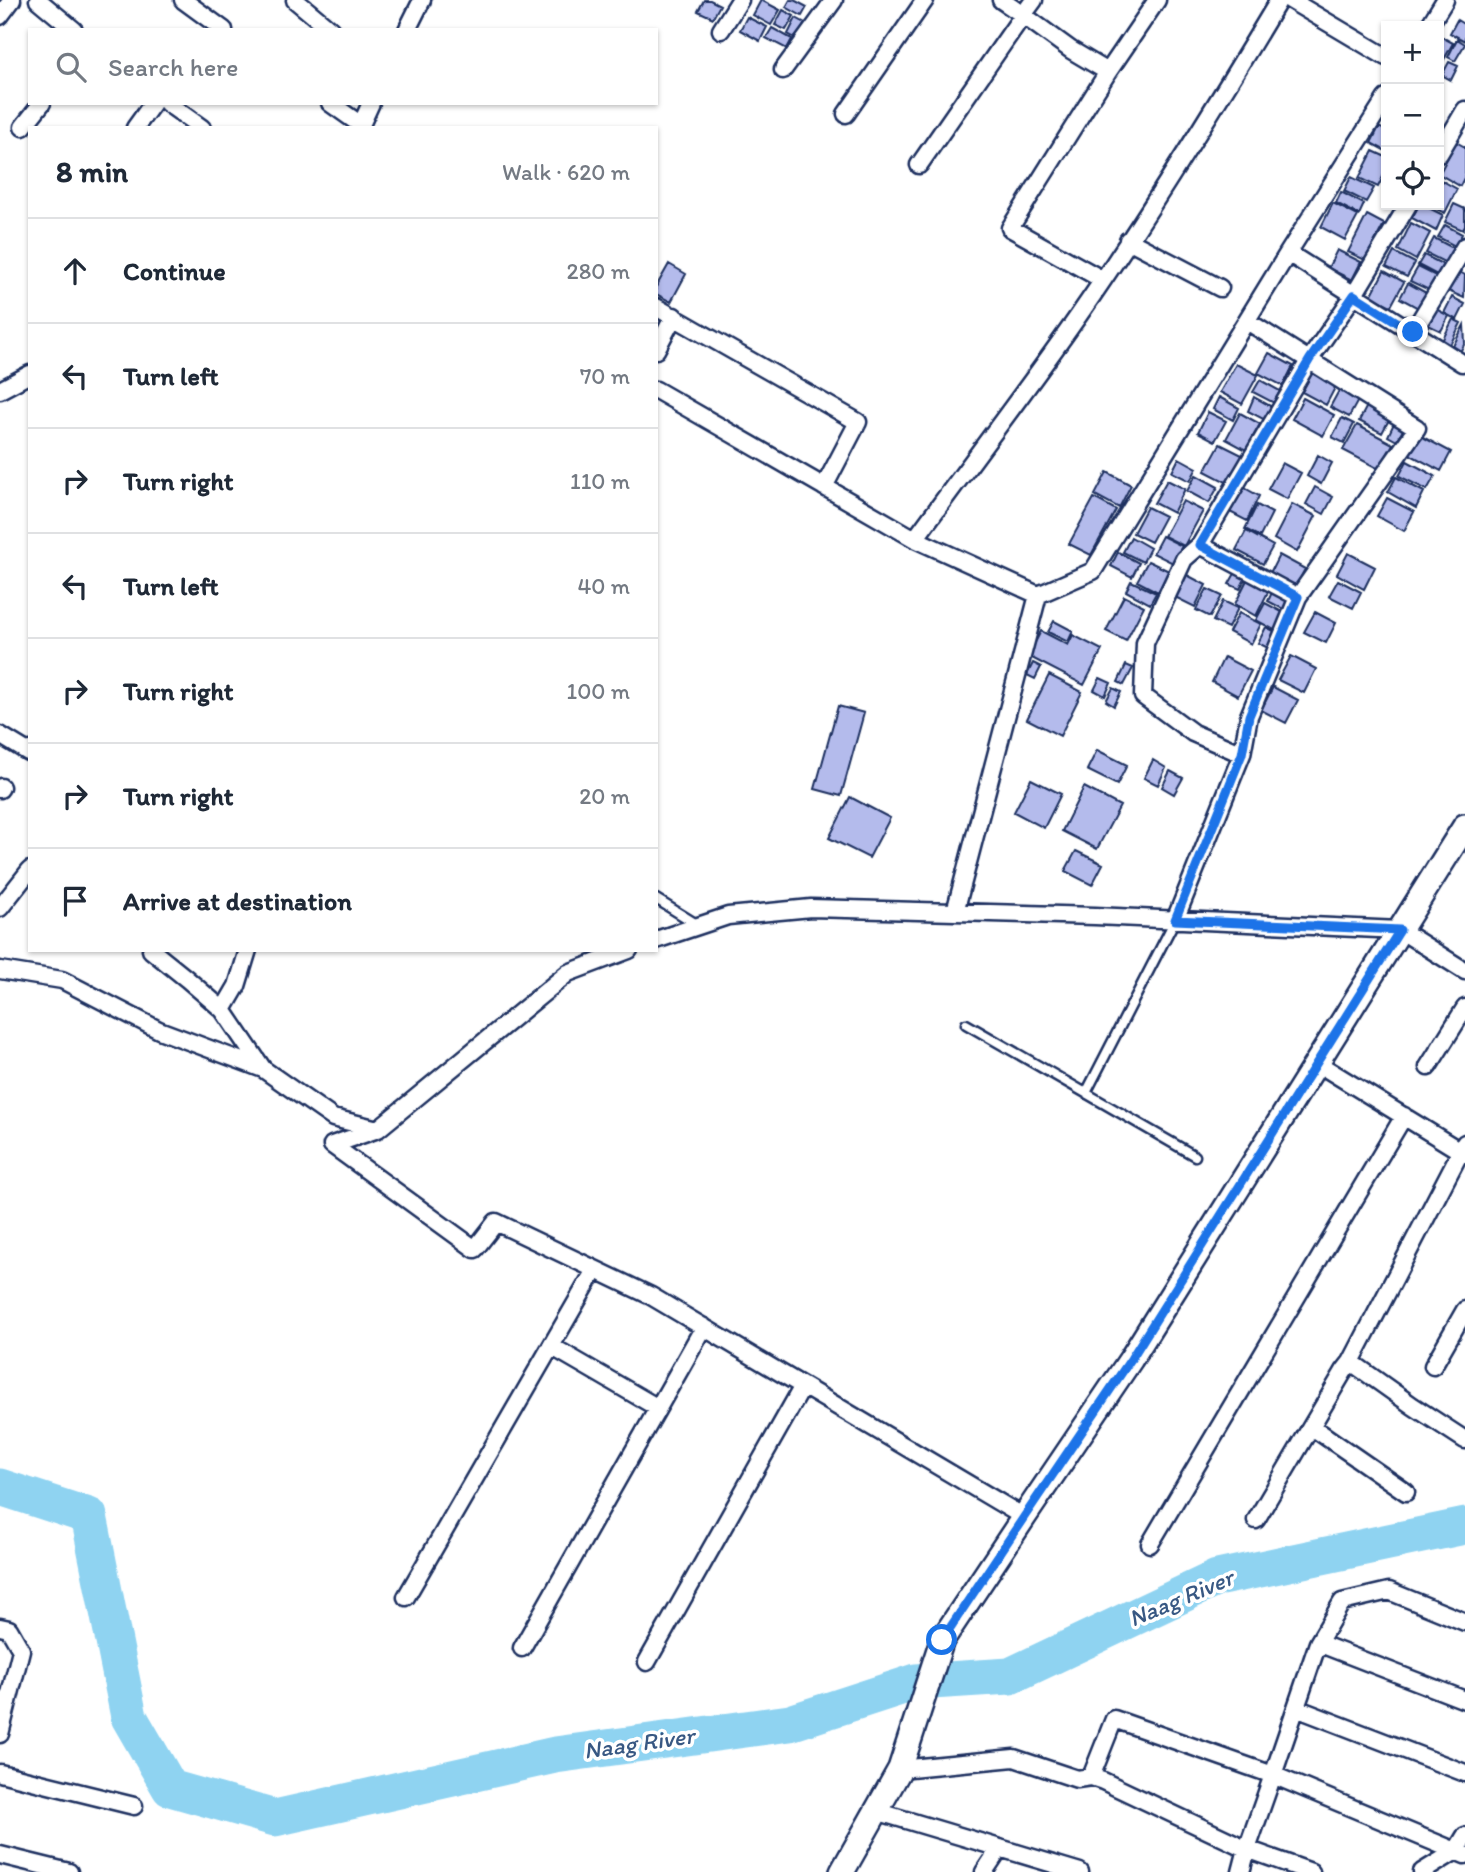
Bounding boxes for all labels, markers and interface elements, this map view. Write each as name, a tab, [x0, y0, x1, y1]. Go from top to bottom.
map controls	[1381, 21, 1444, 210]
button: +	[1381, 21, 1444, 84]
search box	[28, 28, 658, 105]
icon: search	[52, 48, 90, 86]
text: Search here	[108, 51, 238, 83]
button: −	[1381, 84, 1444, 147]
button: locate	[1381, 147, 1444, 210]
text: 8 min	[56, 153, 128, 190]
text: Walk · 620 m	[502, 158, 630, 186]
icon: ahead	[56, 252, 94, 290]
text: Continue	[123, 255, 226, 287]
text: 280 m	[567, 257, 630, 285]
route end	[1397, 316, 1428, 347]
icon: left	[56, 357, 94, 395]
text: Turn left	[123, 360, 219, 392]
text: 70 m	[580, 362, 630, 390]
icon: right	[56, 462, 94, 500]
text: Turn right	[123, 465, 234, 497]
text: 110 m	[570, 467, 630, 495]
icon: left	[56, 567, 94, 605]
text: Turn left	[123, 570, 219, 602]
text: 40 m	[577, 572, 630, 600]
icon: right	[56, 672, 94, 710]
text: Turn right	[123, 675, 234, 707]
text: 100 m	[566, 677, 630, 705]
icon: right	[56, 777, 94, 815]
text: Turn right	[123, 780, 234, 812]
text: 20 m	[579, 782, 630, 810]
icon: arrive	[56, 882, 94, 920]
text: Arrive at destination	[123, 885, 352, 917]
water label: Naag River	[1124, 1561, 1240, 1633]
route start	[926, 1624, 957, 1655]
water label: Naag River	[582, 1720, 698, 1765]

